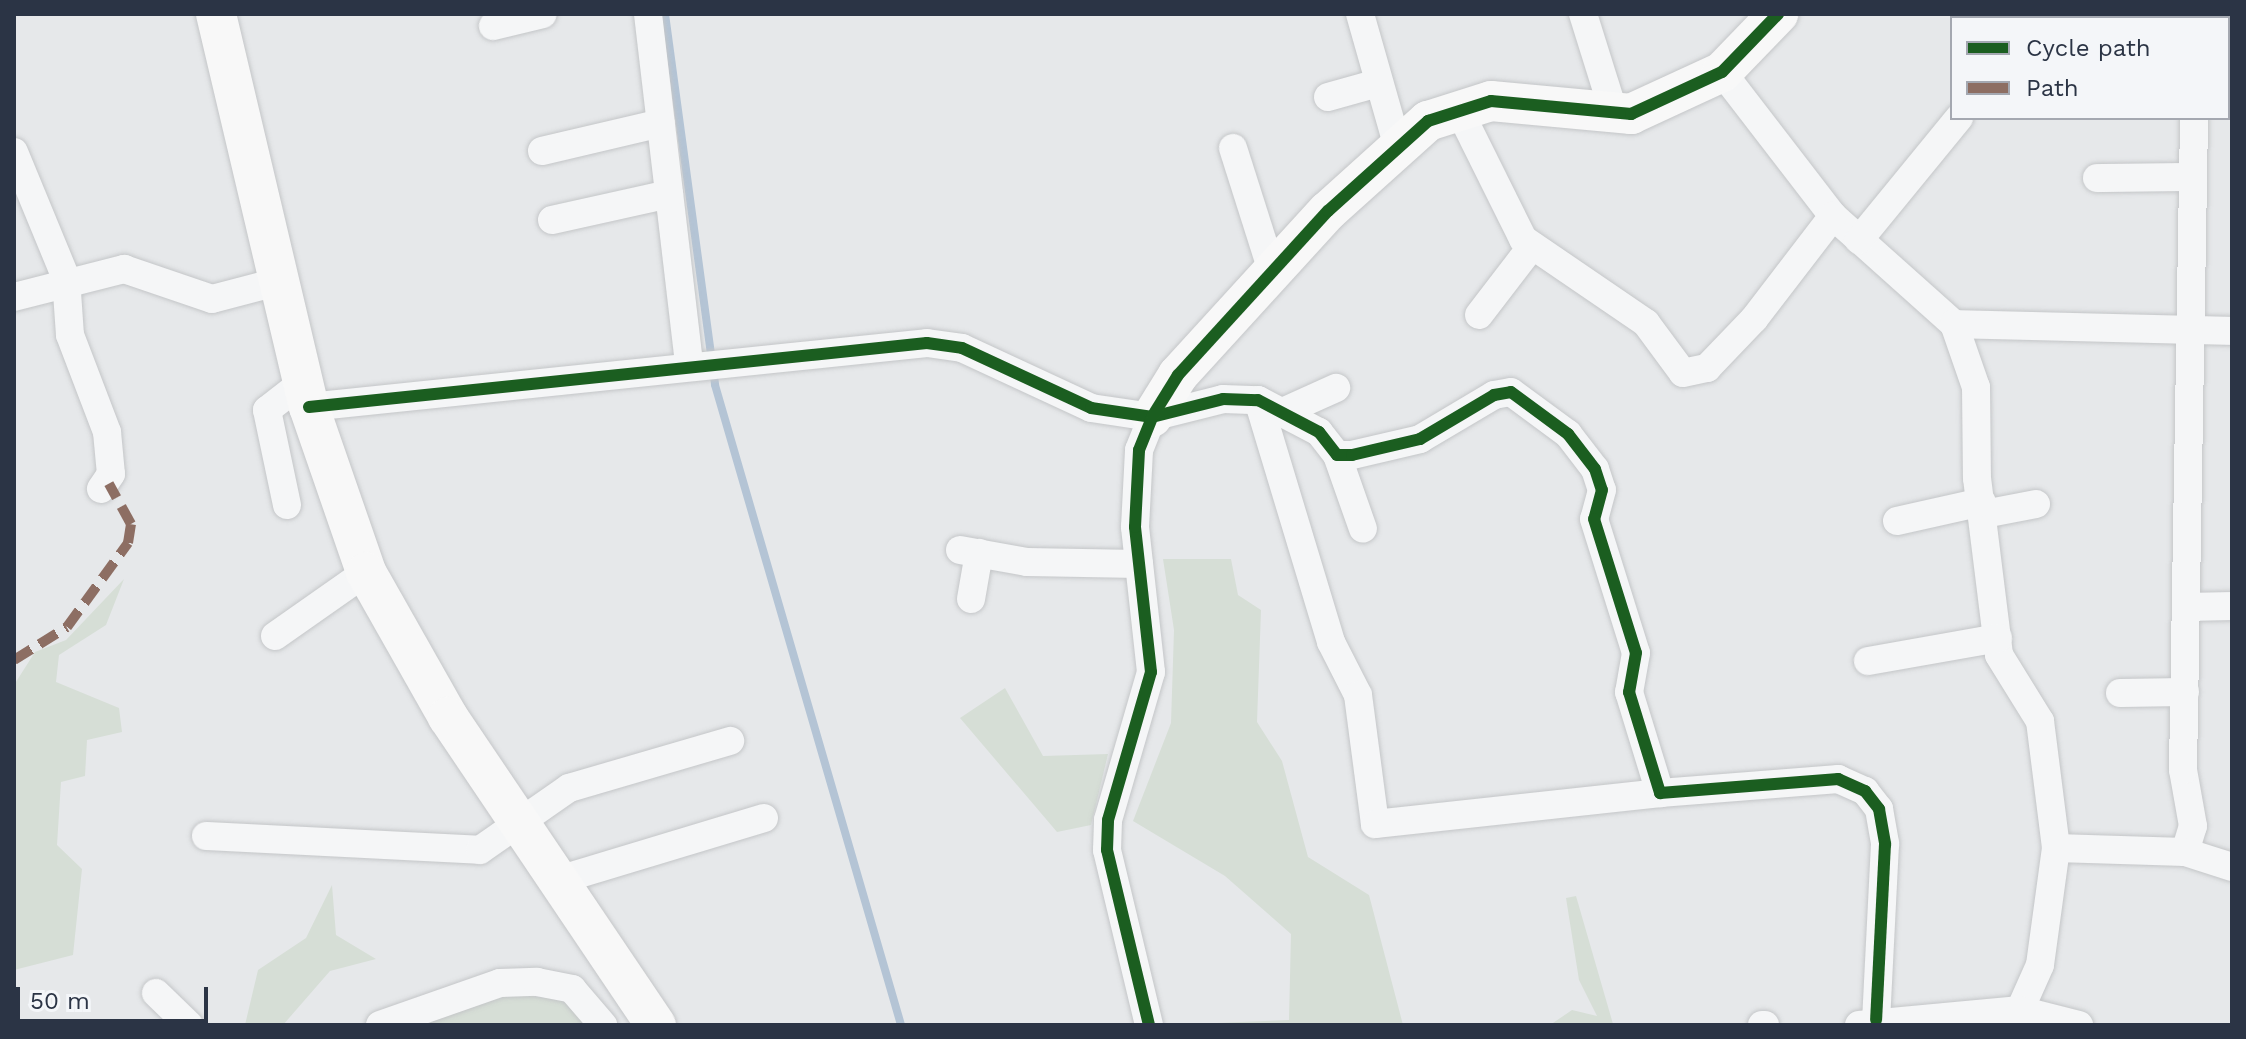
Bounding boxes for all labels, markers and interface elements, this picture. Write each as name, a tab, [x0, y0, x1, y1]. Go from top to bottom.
legend	[1950, 16, 2230, 120]
text: Cycle path	[2026, 34, 2151, 62]
text: Path	[2026, 74, 2079, 102]
scale bar	[20, 971, 212, 1021]
text: 50 m	[30, 987, 90, 1015]

